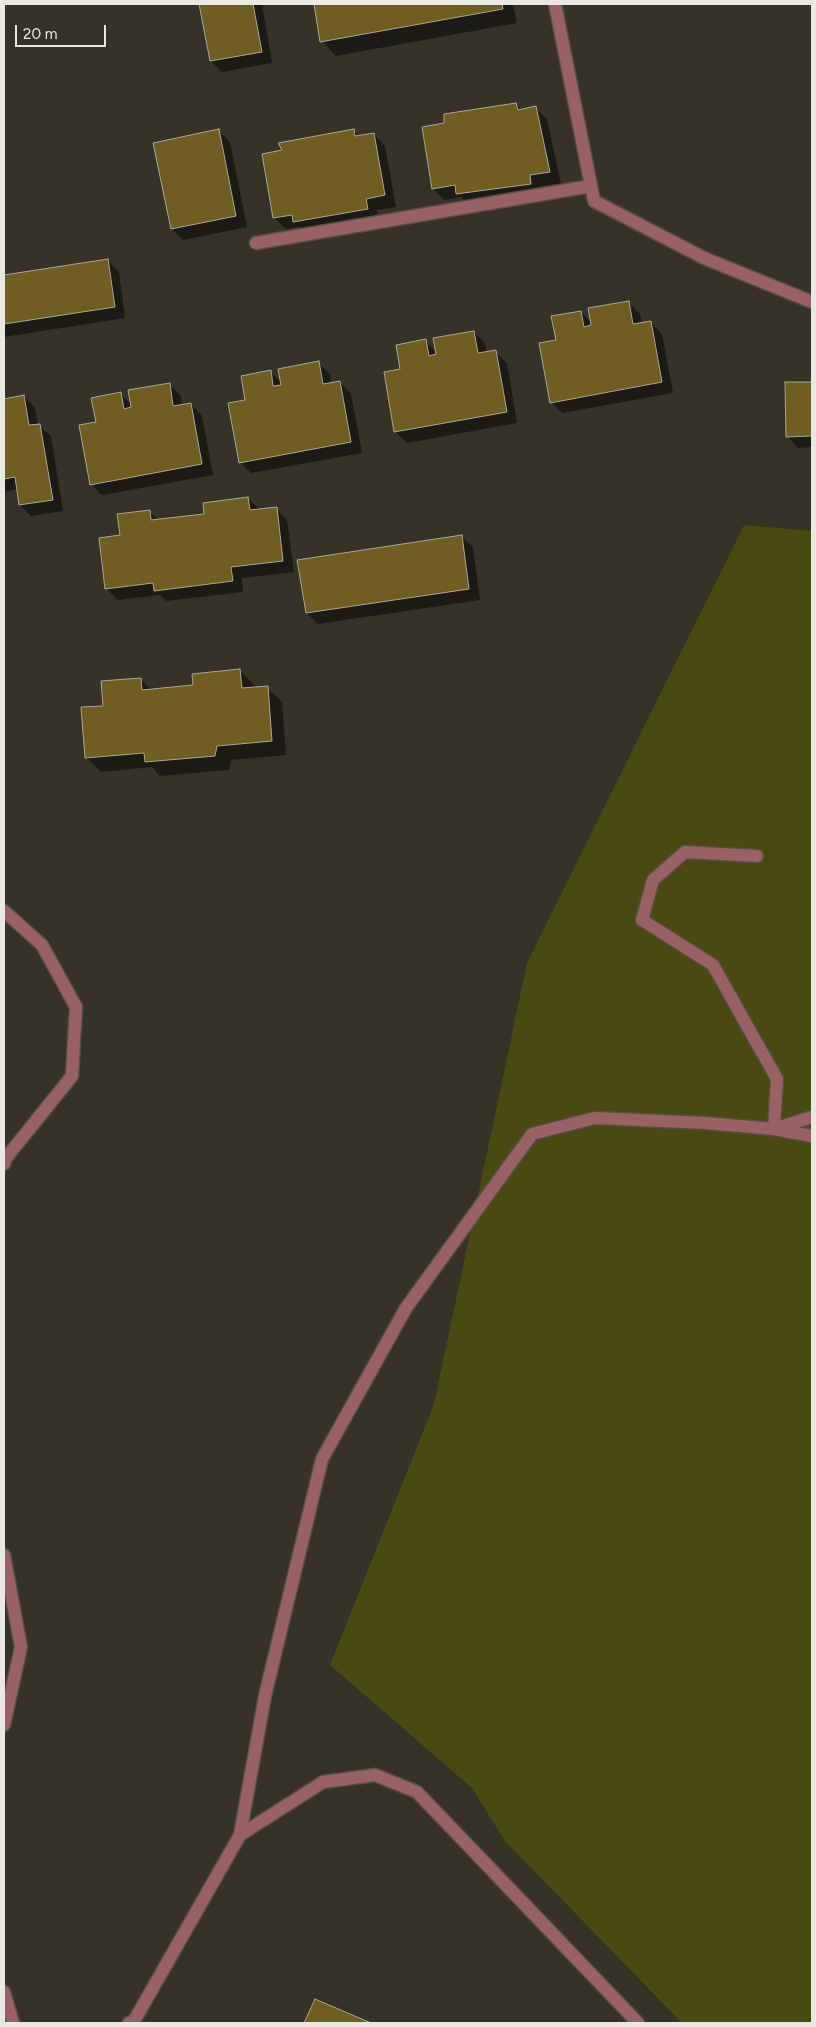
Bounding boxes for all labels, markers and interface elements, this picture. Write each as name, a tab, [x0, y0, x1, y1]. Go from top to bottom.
scale bar	[18, 15, 109, 47]
text: 20 m	[23, 25, 57, 43]

